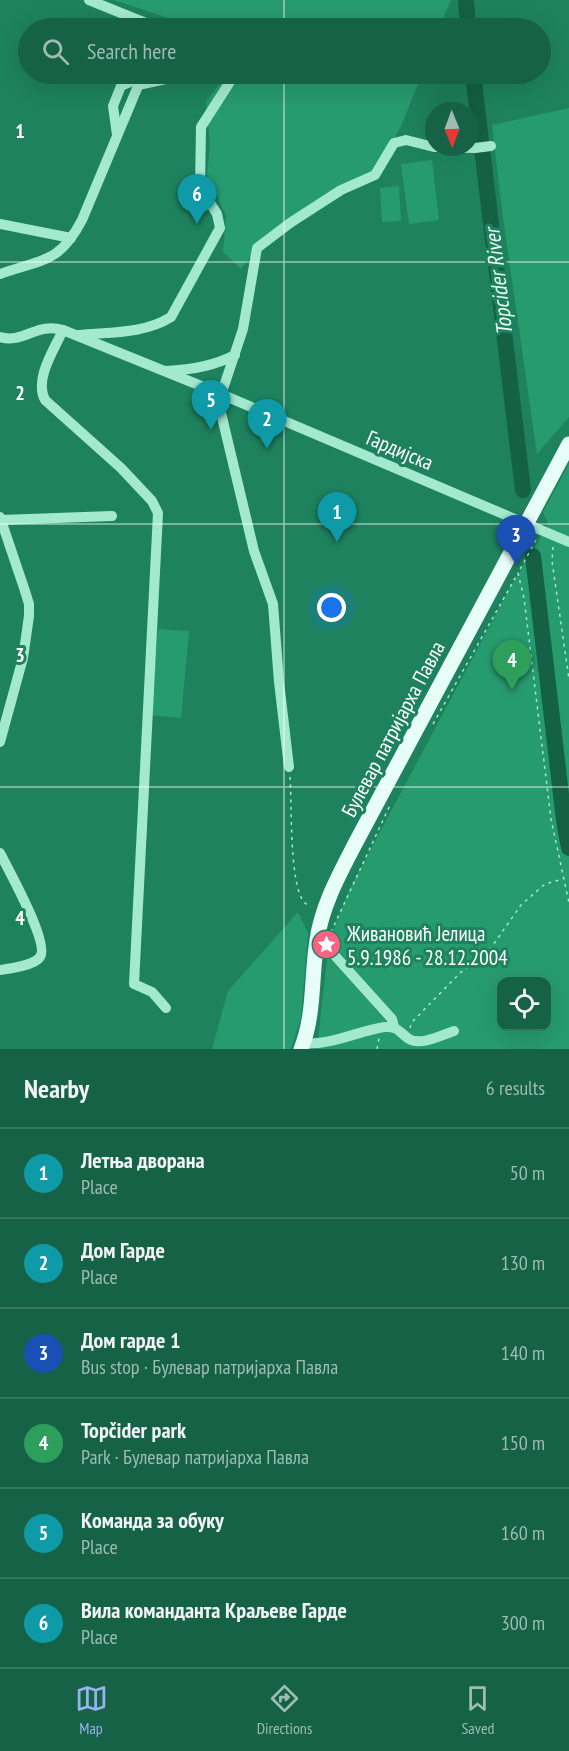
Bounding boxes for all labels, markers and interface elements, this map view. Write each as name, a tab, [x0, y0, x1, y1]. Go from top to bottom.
search box	[18, 18, 551, 84]
icon: search	[39, 35, 72, 68]
text: Search here	[87, 37, 176, 65]
north arrow	[425, 102, 479, 156]
text: 1	[15, 118, 25, 144]
pin: 6	[178, 174, 216, 224]
water label: Topcider River	[477, 224, 518, 337]
text: 2	[15, 380, 25, 406]
pin: 5	[192, 380, 230, 430]
pin: 2	[248, 400, 286, 449]
street label: Гардијска	[362, 424, 438, 476]
pin: 1	[318, 492, 356, 542]
pin: 3	[496, 516, 536, 565]
your location	[317, 593, 346, 622]
street label: Булевар патријарха Павла	[335, 636, 451, 822]
pin: 4	[492, 640, 532, 690]
text: 3	[15, 642, 25, 668]
text: 4	[15, 905, 25, 931]
place label: Живановић Јелица 5.9.1986 - 28.12.2004	[346, 920, 508, 971]
place icon: Живановић Јелица 5.9.1986 - 28.12.2004	[310, 929, 342, 961]
map controls	[497, 977, 551, 1031]
button: locate	[497, 977, 551, 1031]
text: Nearby	[24, 1072, 89, 1105]
text: 6 results	[486, 1075, 545, 1101]
text: Летња дворана	[81, 1146, 205, 1174]
text: 1	[39, 1160, 48, 1186]
text: 50 m	[510, 1160, 545, 1186]
text: Place	[81, 1174, 118, 1200]
text: Дом Гарде	[81, 1236, 165, 1264]
text: 2	[39, 1250, 48, 1276]
text: 130 m	[501, 1250, 545, 1276]
text: Place	[81, 1264, 118, 1290]
text: Дом гарде 1	[81, 1326, 181, 1354]
text: 3	[39, 1340, 48, 1366]
text: 140 m	[501, 1340, 545, 1366]
text: Bus stop · Булевар патријарха Павла	[81, 1354, 338, 1380]
text: Topčider park	[81, 1416, 186, 1444]
text: 4	[39, 1430, 48, 1456]
text: 150 m	[501, 1430, 545, 1456]
text: Park · Булевар патријарха Павла	[81, 1444, 309, 1470]
text: Команда за обуку	[81, 1506, 224, 1534]
text: 5	[39, 1520, 48, 1546]
text: 160 m	[501, 1520, 545, 1546]
text: Place	[81, 1534, 118, 1560]
text: Вила команданта Краљеве Гарде	[81, 1596, 347, 1624]
text: 6	[39, 1610, 48, 1636]
text: 300 m	[501, 1610, 545, 1636]
text: Place	[81, 1624, 118, 1650]
tab: Map	[75, 1682, 108, 1738]
tab: Directions	[257, 1682, 312, 1738]
tab: Saved	[461, 1682, 494, 1738]

